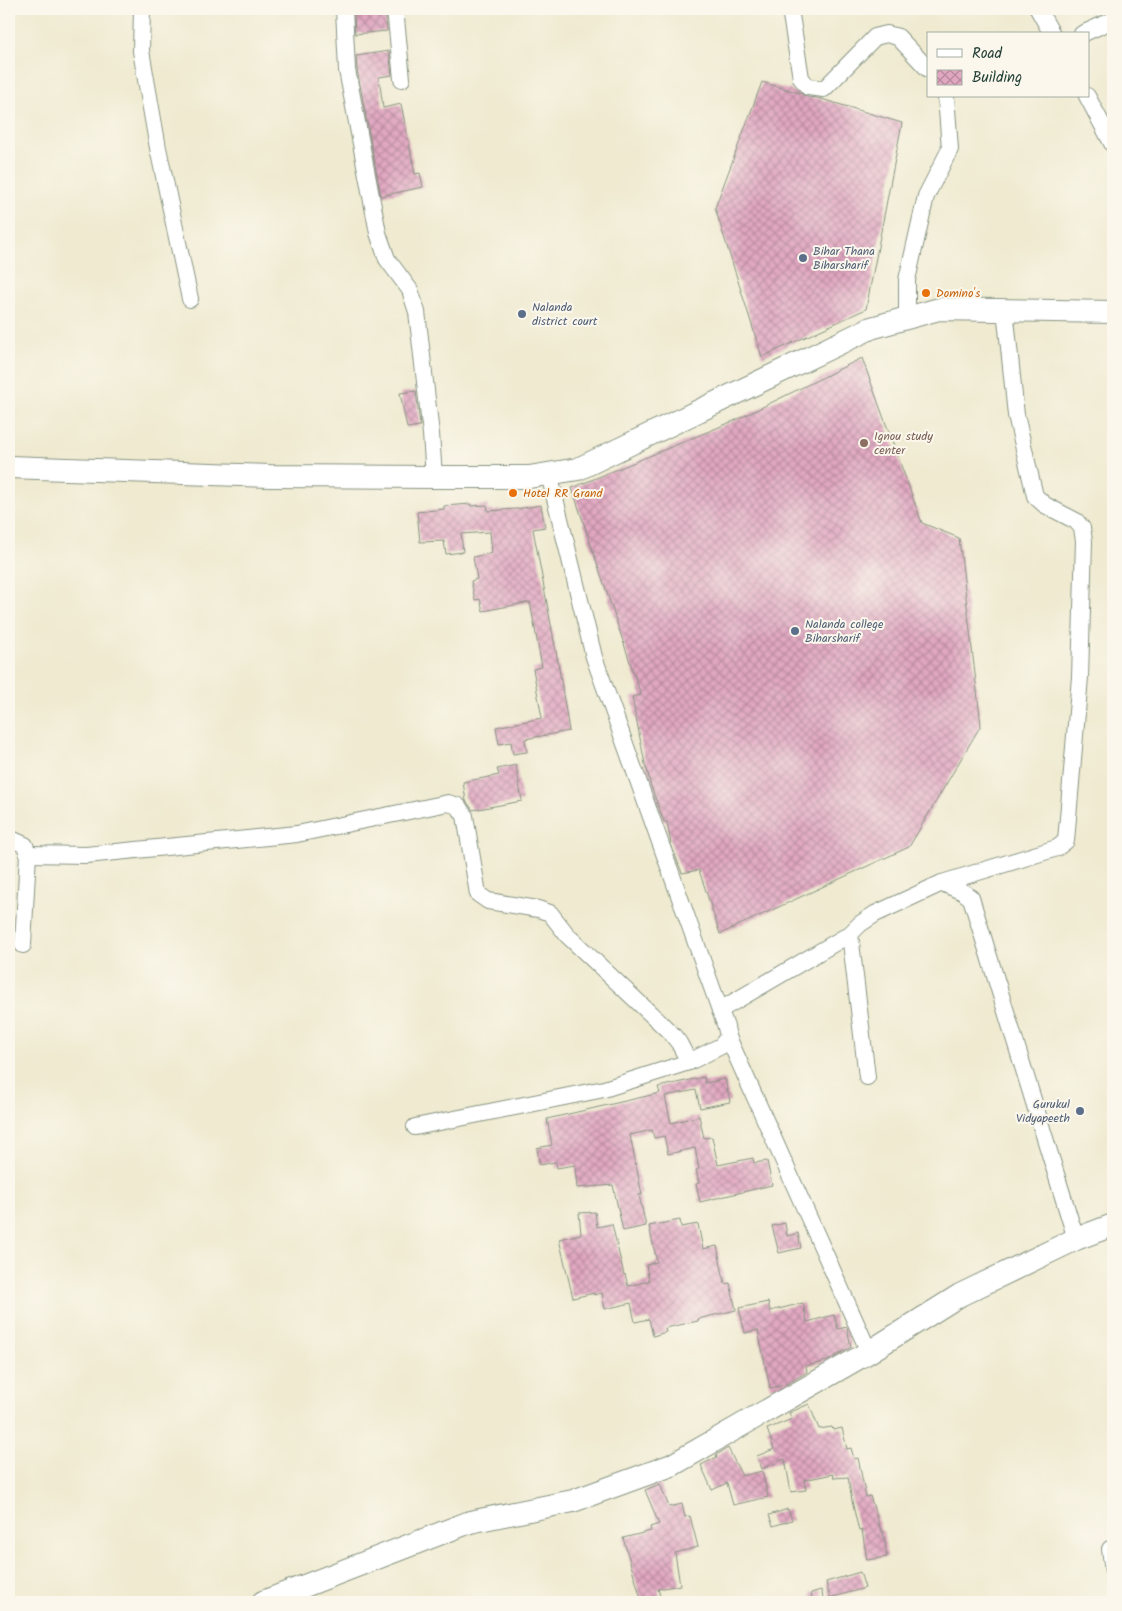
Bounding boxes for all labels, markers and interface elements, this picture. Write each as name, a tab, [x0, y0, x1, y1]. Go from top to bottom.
legend	[927, 32, 1090, 98]
text: Road	[972, 42, 1003, 66]
text: Building	[972, 66, 1022, 90]
place label: Bihar Thana Biharsharif	[813, 242, 875, 275]
marker: Bihar Thana Biharsharif	[797, 252, 809, 264]
place label: Domino's	[936, 284, 980, 303]
marker: Domino's	[920, 287, 932, 299]
place label: Nalanda district court	[532, 298, 598, 331]
marker: Nalanda district court	[516, 308, 528, 320]
place label: Ignou study center	[874, 427, 933, 460]
marker: Ignou study center	[858, 437, 870, 449]
place label: Hotel RR Grand	[523, 484, 603, 503]
marker: Hotel RR Grand	[507, 487, 519, 499]
place label: Nalanda college Biharsharif	[805, 615, 884, 648]
marker: Nalanda college Biharsharif	[789, 625, 801, 637]
place label: Gurukul Vidyapeeth	[1016, 1095, 1070, 1128]
marker: Gurukul Vidyapeeth	[1074, 1105, 1086, 1117]

